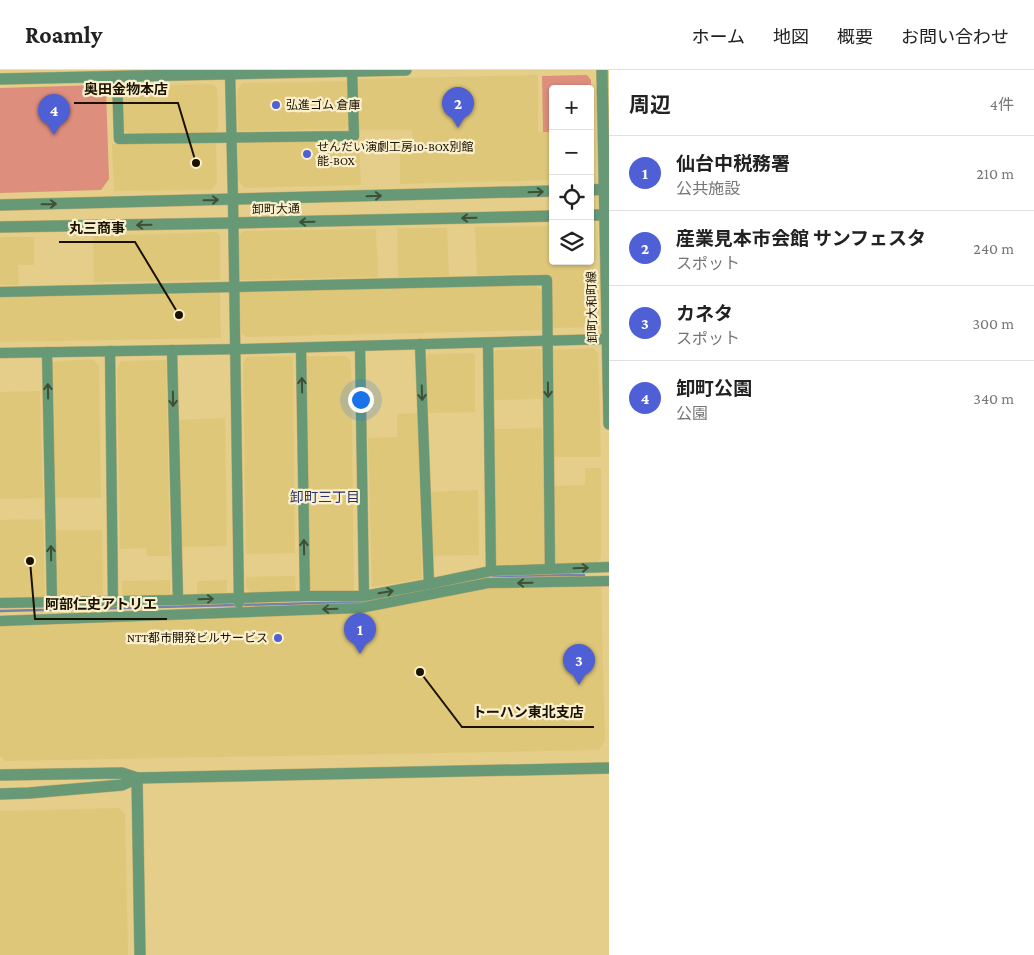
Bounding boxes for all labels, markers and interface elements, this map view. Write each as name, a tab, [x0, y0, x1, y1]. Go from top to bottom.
text: Roamly	[25, 21, 102, 48]
text: ホーム	[692, 27, 745, 47]
text: 地図	[773, 27, 809, 47]
text: 概要	[837, 27, 873, 47]
text: お問い合わせ	[901, 27, 1009, 47]
callout: 奥田金物本店	[74, 74, 178, 103]
text: 奥田金物本店	[84, 81, 168, 97]
map controls	[549, 85, 594, 265]
button: +	[549, 85, 594, 130]
pin: 2	[442, 87, 474, 128]
text: 周辺	[629, 93, 671, 117]
pin: 4	[38, 94, 70, 135]
text: 4件	[990, 96, 1014, 113]
place label: 弘進ゴム 倉庫	[286, 98, 360, 112]
marker: 弘進ゴム 倉庫	[270, 99, 282, 111]
button: −	[549, 130, 594, 175]
place label: せんだい演劇工房10-BOX別館 能-BOX	[317, 140, 473, 168]
marker: せんだい演劇工房10-BOX別館 能-BOX	[301, 148, 313, 160]
text: 仙台中税務署	[676, 153, 790, 174]
text: 1	[642, 165, 648, 182]
text: 210 m	[976, 165, 1014, 182]
button: locate	[549, 175, 594, 220]
text: 公共施設	[676, 180, 740, 197]
one-way arrow	[528, 187, 544, 196]
one-way arrow	[365, 191, 381, 201]
one-way arrow	[203, 196, 219, 205]
one-way arrow	[40, 199, 56, 209]
street label: 卸町大通	[252, 202, 300, 216]
callout: 丸三商事	[59, 213, 135, 242]
one-way arrow	[461, 213, 478, 223]
one-way arrow	[299, 217, 315, 226]
text: 丸三商事	[69, 220, 125, 236]
one-way arrow	[136, 220, 152, 230]
button: layers	[549, 220, 594, 265]
text: 産業見本市会館 サンフェスタ	[676, 228, 926, 249]
text: 2	[641, 240, 649, 257]
text: 240 m	[973, 240, 1014, 257]
text: スポット	[676, 255, 740, 272]
street label: 卸町大和町線	[584, 271, 600, 343]
text: カネタ	[676, 303, 733, 324]
text: 3	[641, 315, 649, 332]
text: 300 m	[972, 315, 1014, 332]
text: スポット	[676, 330, 740, 347]
one-way arrow	[297, 377, 306, 393]
text: 卸町公園	[676, 378, 752, 399]
one-way arrow	[543, 382, 552, 398]
one-way arrow	[43, 383, 53, 400]
one-way arrow	[417, 384, 427, 401]
your location	[348, 387, 374, 413]
one-way arrow	[169, 390, 178, 406]
text: 4	[641, 390, 649, 407]
text: 340 m	[973, 390, 1014, 407]
text: 公園	[676, 405, 708, 422]
district label: 卸町三丁目	[290, 489, 360, 505]
one-way arrow	[300, 540, 309, 556]
one-way arrow	[47, 546, 56, 562]
one-way arrow	[572, 563, 589, 573]
one-way arrow	[518, 578, 534, 587]
one-way arrow	[377, 587, 393, 596]
callout: 阿部仁史アトリエ	[35, 590, 167, 619]
one-way arrow	[198, 595, 214, 604]
text: 阿部仁史アトリエ	[45, 596, 157, 612]
one-way arrow	[322, 604, 338, 614]
pin: 1	[344, 613, 376, 654]
place label: NTT都市開発ビルサービス	[127, 631, 268, 645]
marker: NTT都市開発ビルサービス	[272, 632, 284, 644]
pin: 3	[563, 644, 595, 685]
callout: トーハン東北支店	[462, 698, 594, 727]
text: トーハン東北支店	[472, 704, 584, 720]

